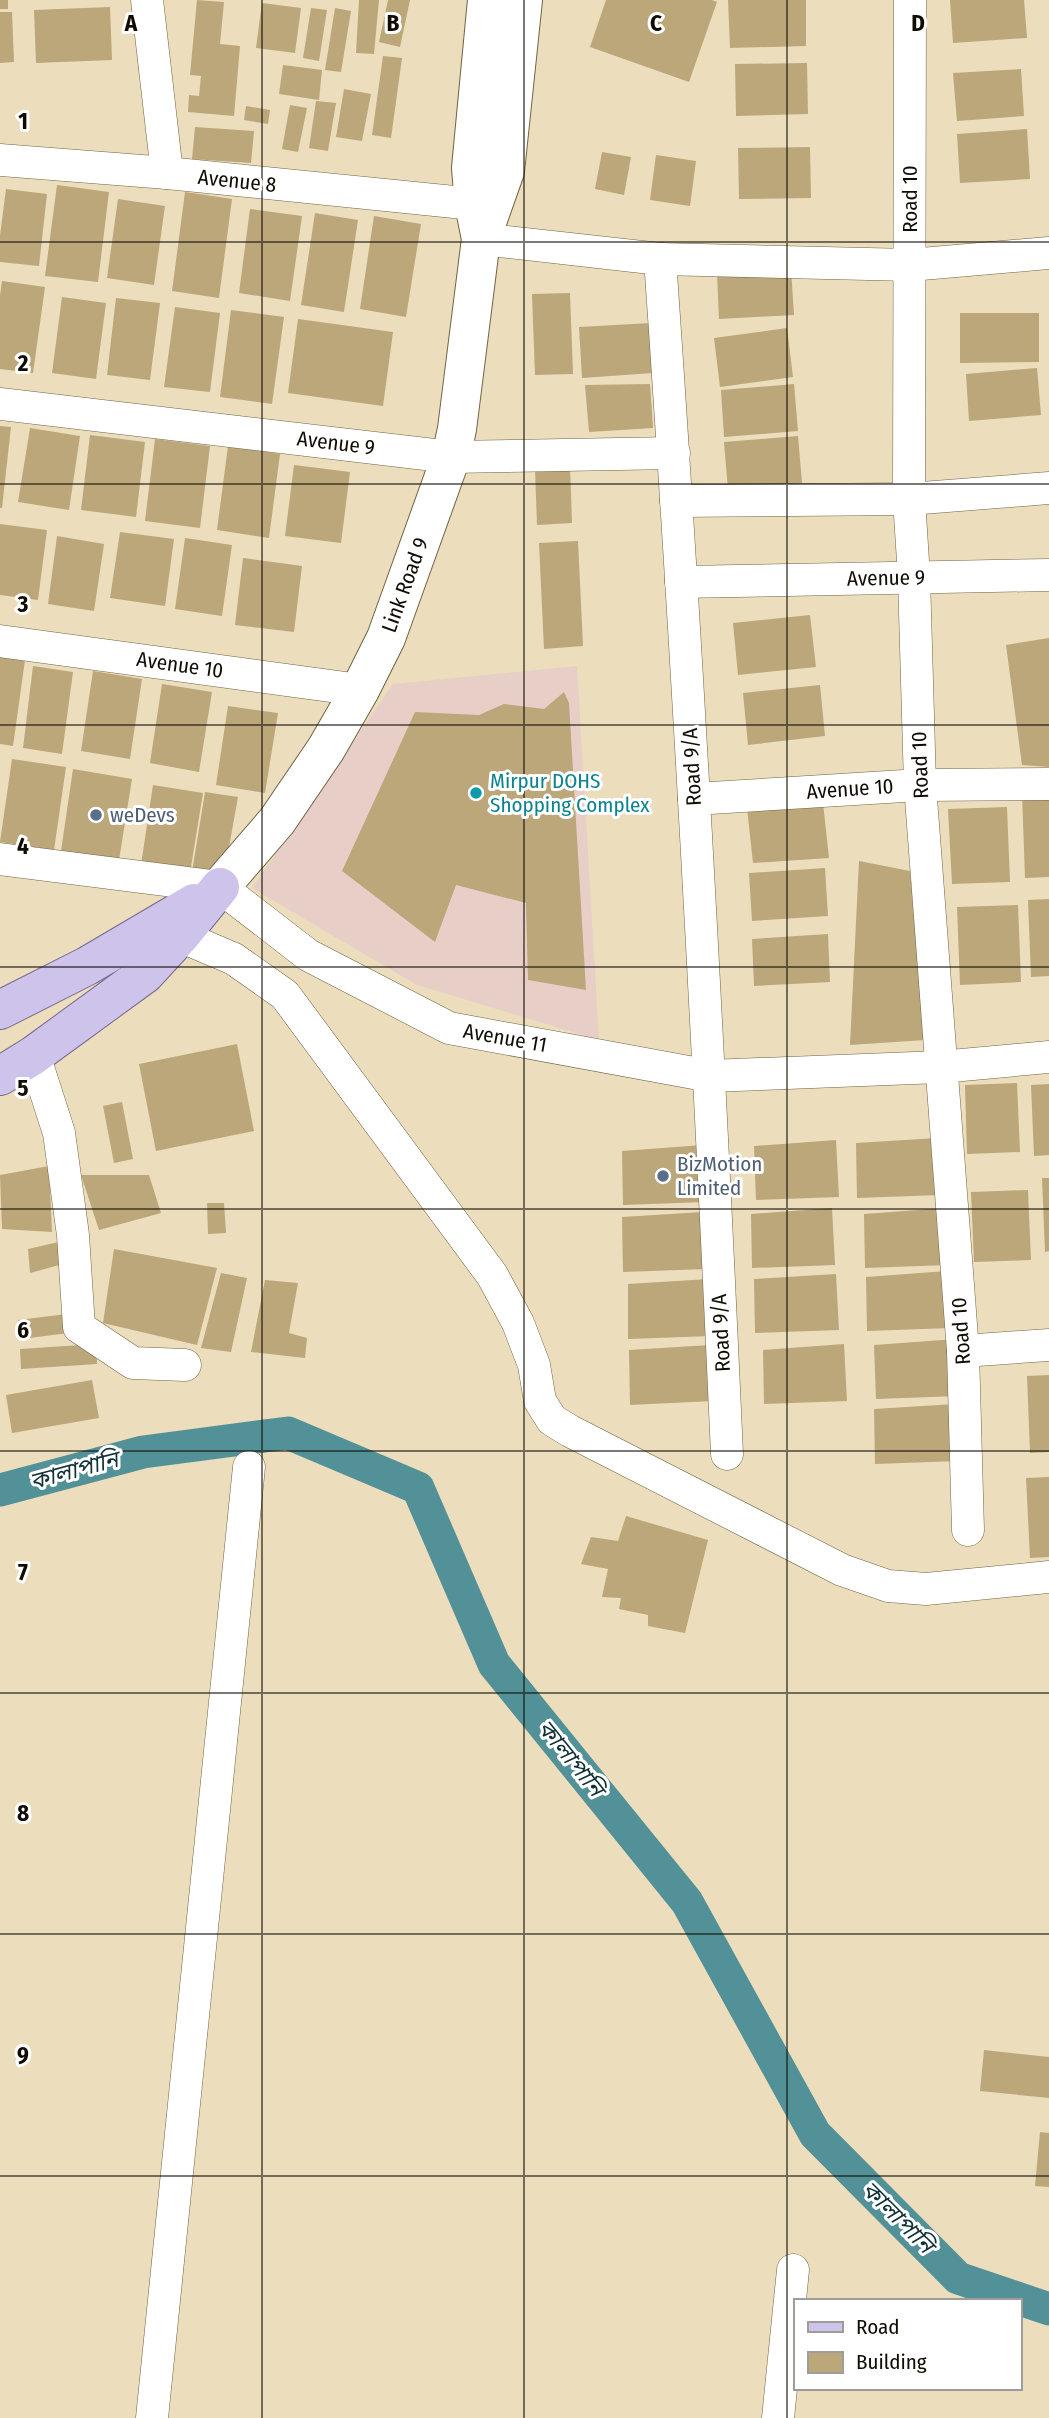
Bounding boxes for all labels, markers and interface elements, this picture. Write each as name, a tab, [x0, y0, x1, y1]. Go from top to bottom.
text: A	[124, 9, 138, 37]
text: B	[387, 9, 400, 37]
text: C	[650, 9, 662, 37]
text: D	[911, 9, 925, 37]
text: 1	[18, 107, 28, 135]
street label: Avenue 8	[197, 164, 277, 198]
street label: Road 10	[897, 165, 923, 233]
text: 2	[17, 349, 29, 377]
street label: Avenue 9	[296, 425, 376, 461]
street label: Link Road 9	[376, 534, 434, 636]
street label: Avenue 9	[847, 564, 925, 592]
text: 3	[17, 590, 29, 618]
street label: Avenue 10	[135, 646, 225, 684]
street label: Road 9/A	[677, 727, 707, 807]
street label: Road 10	[906, 731, 934, 799]
place label: Mirpur DOHS Shopping Complex	[490, 768, 650, 818]
street label: Avenue 10	[806, 773, 894, 805]
marker: Mirpur DOHS Shopping Complex	[468, 785, 484, 801]
place label: weDevs	[110, 802, 175, 828]
marker: weDevs	[88, 807, 104, 823]
text: 4	[17, 832, 29, 860]
street label: Avenue 11	[461, 1018, 549, 1058]
text: 5	[17, 1074, 29, 1102]
place label: BizMotion Limited	[677, 1151, 762, 1201]
marker: BizMotion Limited	[655, 1168, 671, 1184]
street label: Road 9/A	[706, 1293, 736, 1373]
street label: Road 10	[946, 1296, 976, 1366]
text: 6	[17, 1316, 29, 1344]
water label: কালাপানি	[27, 1444, 125, 1495]
text: 7	[18, 1558, 28, 1586]
water label: কালাপানি	[532, 1714, 613, 1805]
text: 8	[17, 1799, 29, 1827]
text: 9	[17, 2041, 29, 2069]
water label: কালাপানি	[856, 2175, 943, 2262]
legend	[794, 2299, 1021, 2390]
text: Road	[856, 2314, 900, 2340]
text: Building	[856, 2349, 927, 2375]

